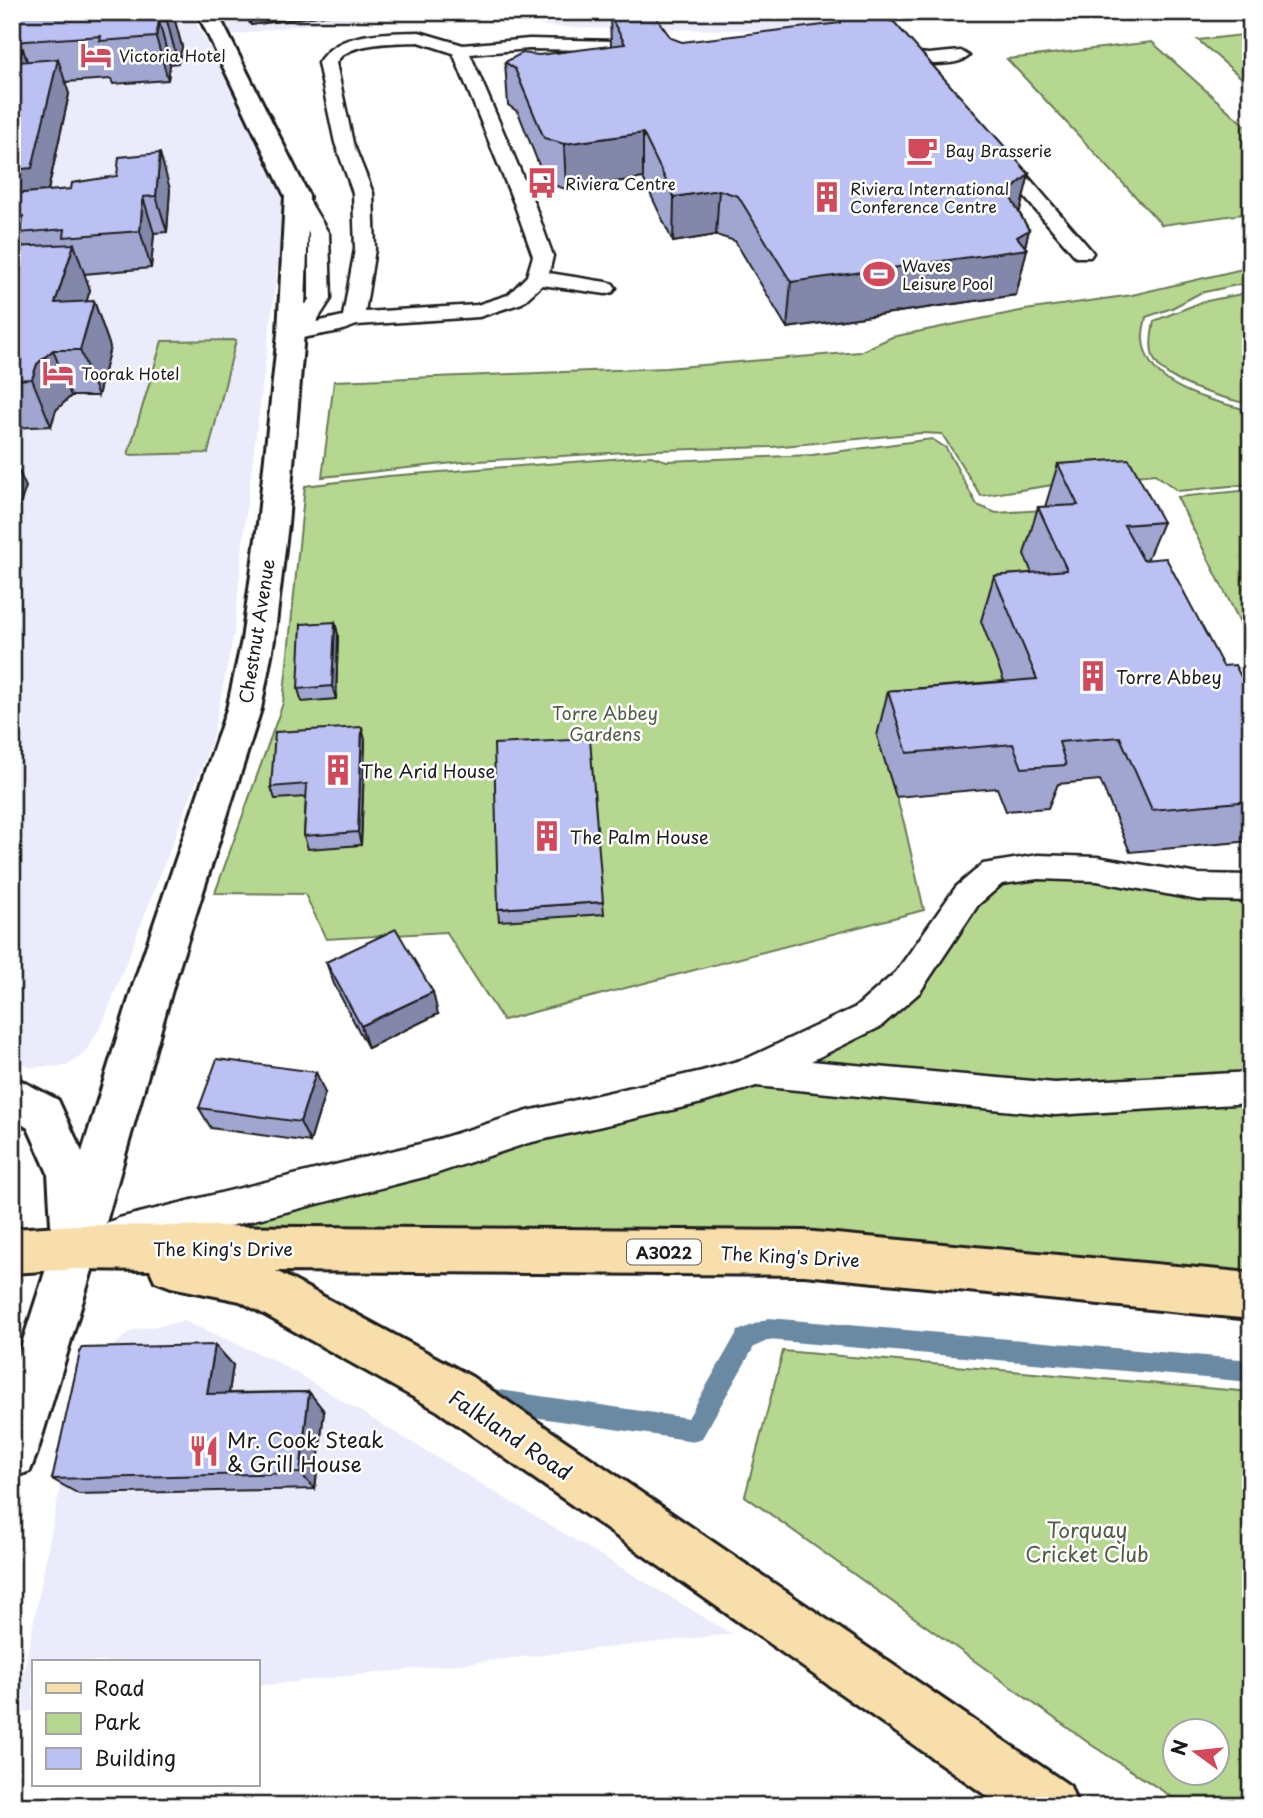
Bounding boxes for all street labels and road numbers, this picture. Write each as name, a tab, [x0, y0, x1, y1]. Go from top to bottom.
street label: Chestnut Avenue	[231, 557, 281, 705]
street label: The King's Drive	[153, 1235, 293, 1262]
street label: The King's Drive	[720, 1239, 860, 1273]
road number: A3022	[627, 1240, 701, 1264]
street label: Falkland Road	[443, 1381, 579, 1487]

